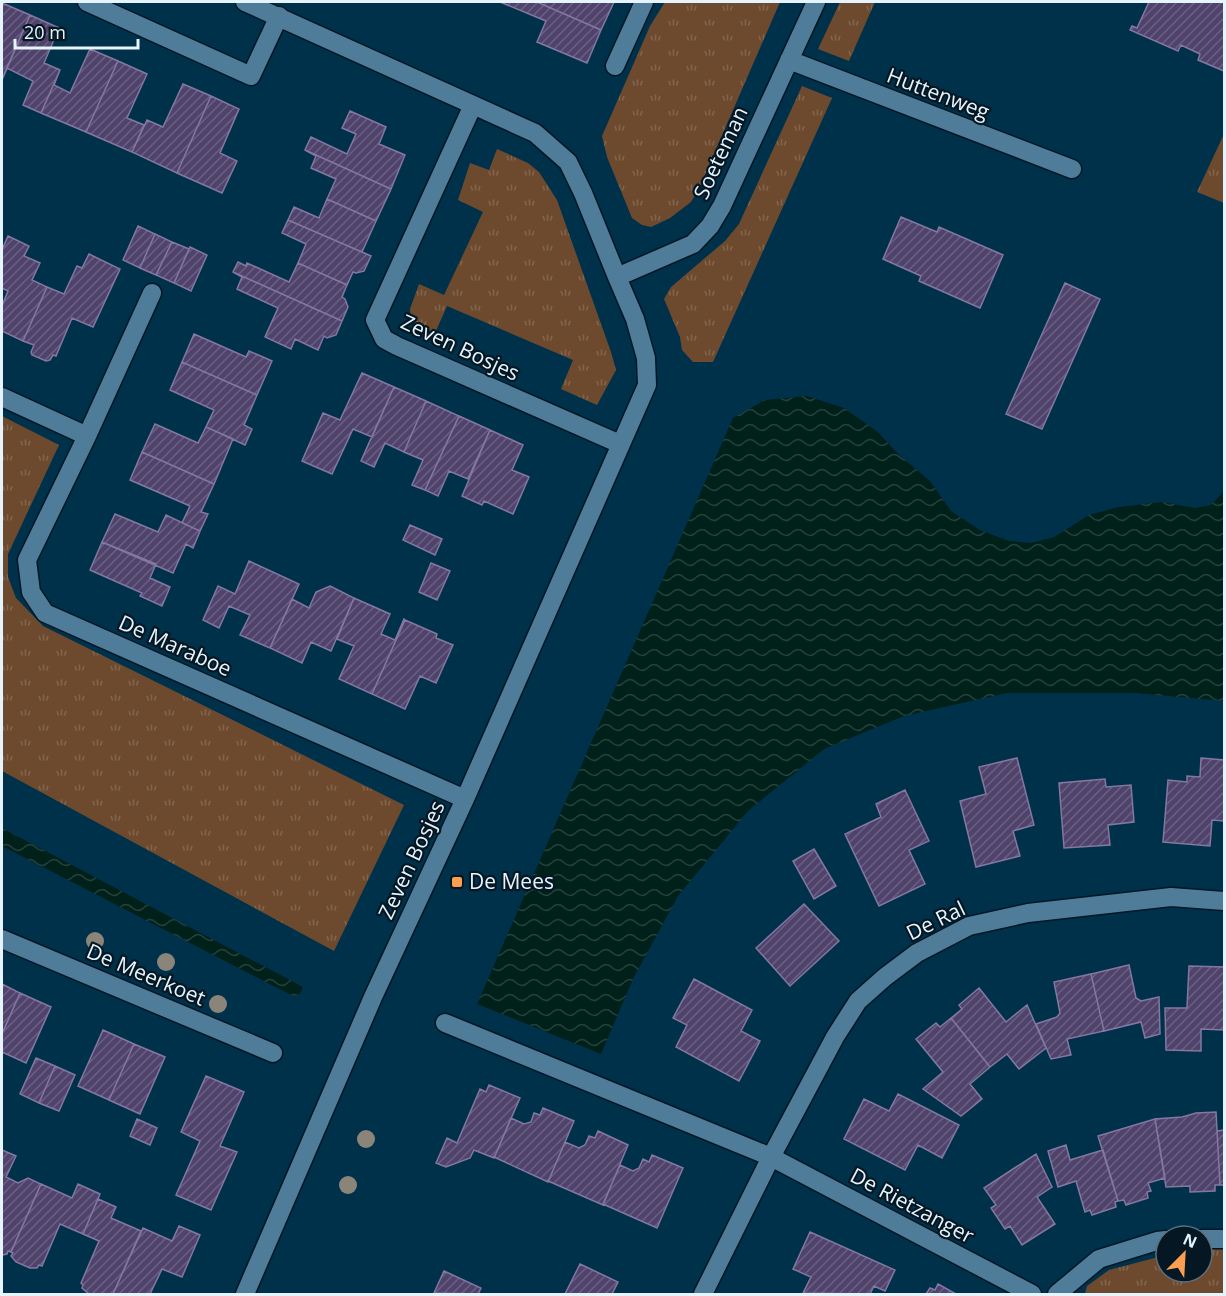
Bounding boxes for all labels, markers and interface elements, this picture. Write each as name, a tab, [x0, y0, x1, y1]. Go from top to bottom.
scale bar	[15, 12, 138, 50]
text: 20 m	[24, 20, 66, 44]
street label: Huttenweg	[883, 61, 994, 125]
street label: Soeteman	[686, 102, 754, 203]
street label: Zeven Bosjes	[397, 307, 524, 387]
street label: De Maraboe	[115, 608, 236, 682]
street label: Zeven Bosjes	[371, 796, 451, 923]
place label: De Mees	[469, 867, 554, 895]
marker: De Mees	[450, 875, 464, 889]
street label: De Ral	[901, 894, 970, 946]
street label: De Meerkoet	[83, 936, 210, 1012]
street label: De Rietzanger	[846, 1161, 980, 1250]
north arrow	[1154, 1224, 1214, 1284]
text: N	[1180, 1228, 1201, 1253]

